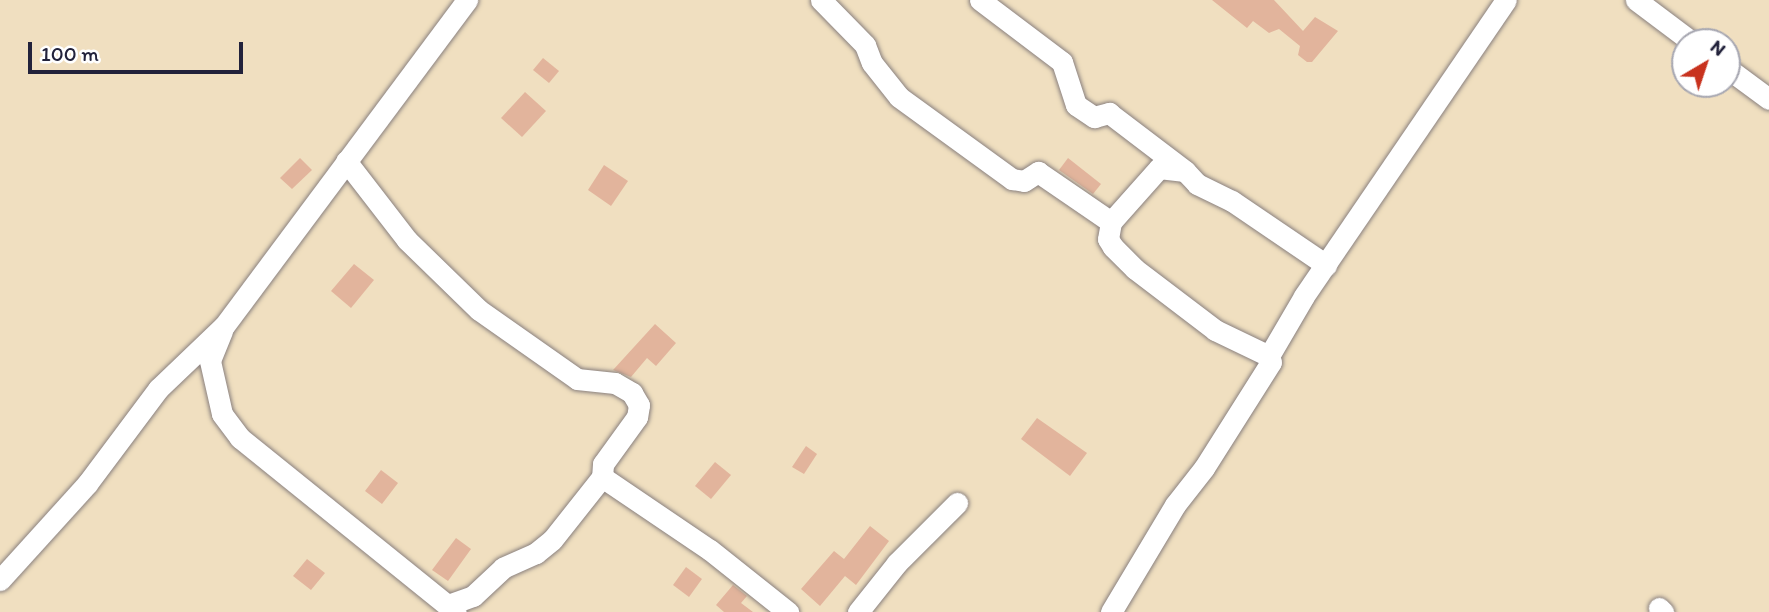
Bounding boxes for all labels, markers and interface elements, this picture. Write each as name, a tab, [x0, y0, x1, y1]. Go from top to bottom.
scale bar	[32, 28, 247, 72]
north arrow	[1671, 28, 1741, 98]
text: N	[1706, 35, 1730, 61]
text: 100 m	[41, 41, 99, 66]

